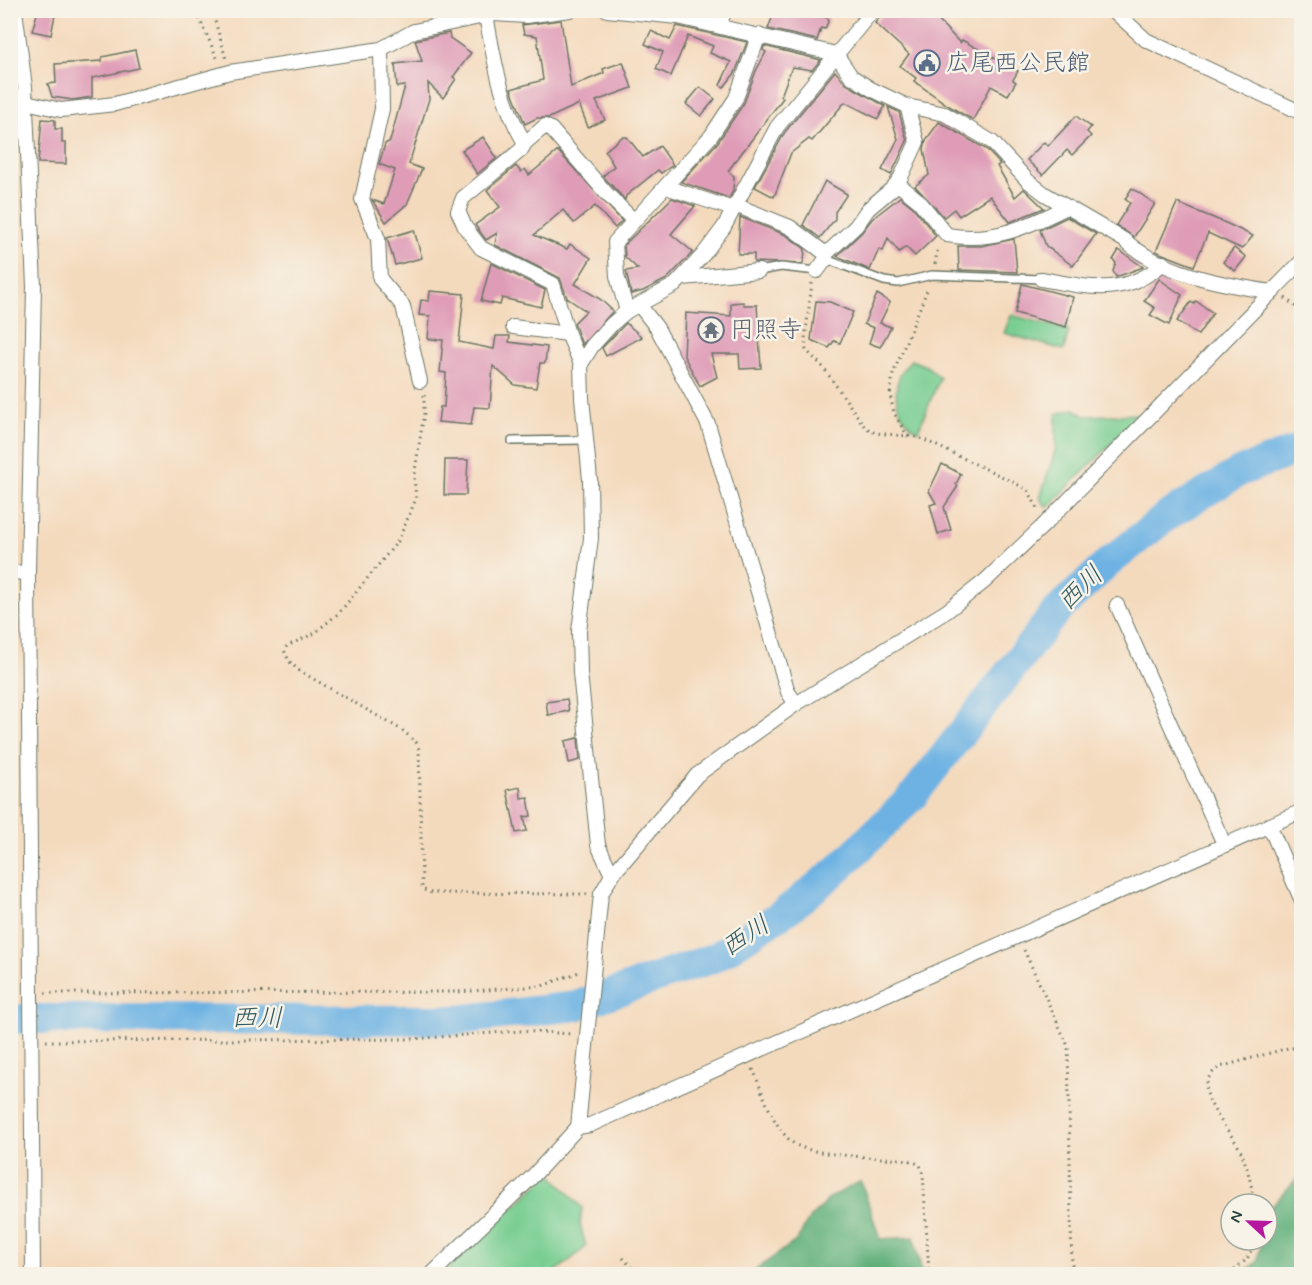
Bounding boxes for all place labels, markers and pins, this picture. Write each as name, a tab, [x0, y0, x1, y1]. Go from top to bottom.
public building icon: 広尾西公民館	[912, 48, 942, 78]
place label: 広尾西公民館	[946, 48, 1090, 79]
temple icon: 円照寺	[696, 315, 726, 345]
place label: 円照寺	[730, 315, 802, 346]

